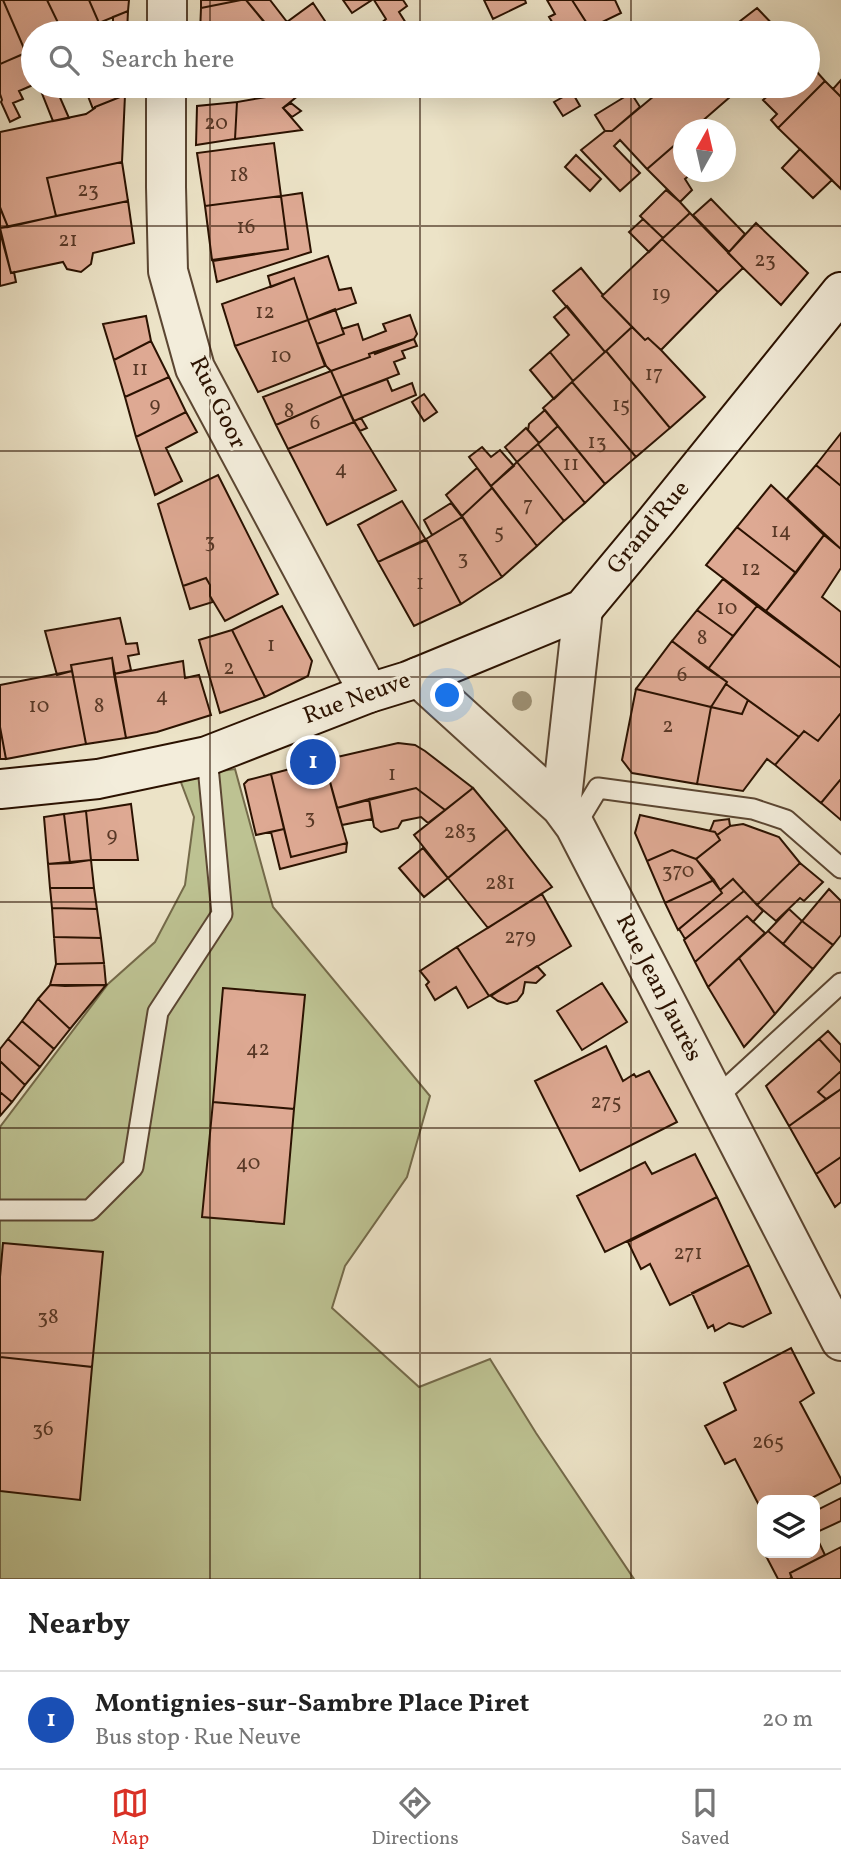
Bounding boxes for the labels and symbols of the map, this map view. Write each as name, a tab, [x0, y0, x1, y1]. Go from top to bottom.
house number: 20	[204, 109, 228, 138]
north arrow	[673, 119, 736, 182]
house number: 18	[230, 161, 248, 190]
house number: 23	[77, 176, 99, 205]
house number: 16	[237, 213, 255, 242]
house number: 21	[58, 226, 78, 255]
house number: 23	[754, 246, 776, 275]
house number: 19	[651, 280, 671, 309]
house number: 12	[255, 298, 275, 327]
house number: 10	[271, 342, 291, 371]
street label: Rue Goor	[180, 351, 254, 455]
house number: 11	[132, 355, 148, 384]
house number: 17	[645, 360, 663, 389]
house number: 9	[150, 391, 161, 420]
house number: 15	[612, 391, 630, 420]
house number: 8	[284, 397, 294, 426]
house number: 6	[310, 409, 320, 438]
house number: 13	[588, 428, 606, 457]
house number: 11	[563, 450, 579, 479]
house number: 4	[335, 455, 347, 484]
street label: Grand'Rue	[600, 474, 698, 582]
house number: 7	[523, 491, 533, 520]
house number: 14	[771, 517, 791, 546]
house number: 5	[494, 518, 504, 547]
house number: 3	[205, 527, 215, 556]
house number: 3	[458, 544, 468, 573]
house number: 12	[741, 555, 761, 584]
house number: 1	[416, 569, 424, 598]
house number: 10	[717, 594, 737, 623]
house number: 8	[697, 624, 707, 653]
house number: 1	[267, 631, 275, 660]
house number: 2	[223, 654, 235, 683]
house number: 6	[677, 661, 687, 690]
street label: Rue Neuve	[299, 664, 415, 734]
your location	[430, 678, 464, 712]
house number: 4	[156, 682, 168, 711]
house number: 10	[29, 692, 49, 721]
house number: 8	[94, 692, 104, 721]
house number: 2	[662, 712, 674, 741]
pin: 1	[290, 736, 336, 788]
house number: 1	[388, 760, 396, 789]
house number: 3	[305, 803, 315, 832]
house number: 283	[444, 818, 476, 847]
house number: 9	[107, 821, 118, 850]
house number: 370	[662, 857, 694, 886]
house number: 281	[485, 869, 515, 898]
street label: Rue Jean Jaurès	[606, 908, 710, 1068]
house number: 279	[504, 923, 536, 952]
house number: 42	[246, 1035, 270, 1064]
house number: 275	[590, 1088, 622, 1117]
house number: 40	[236, 1149, 260, 1178]
house number: 271	[673, 1239, 703, 1268]
house number: 38	[37, 1303, 59, 1332]
house number: 36	[32, 1415, 54, 1444]
house number: 265	[752, 1428, 784, 1457]

